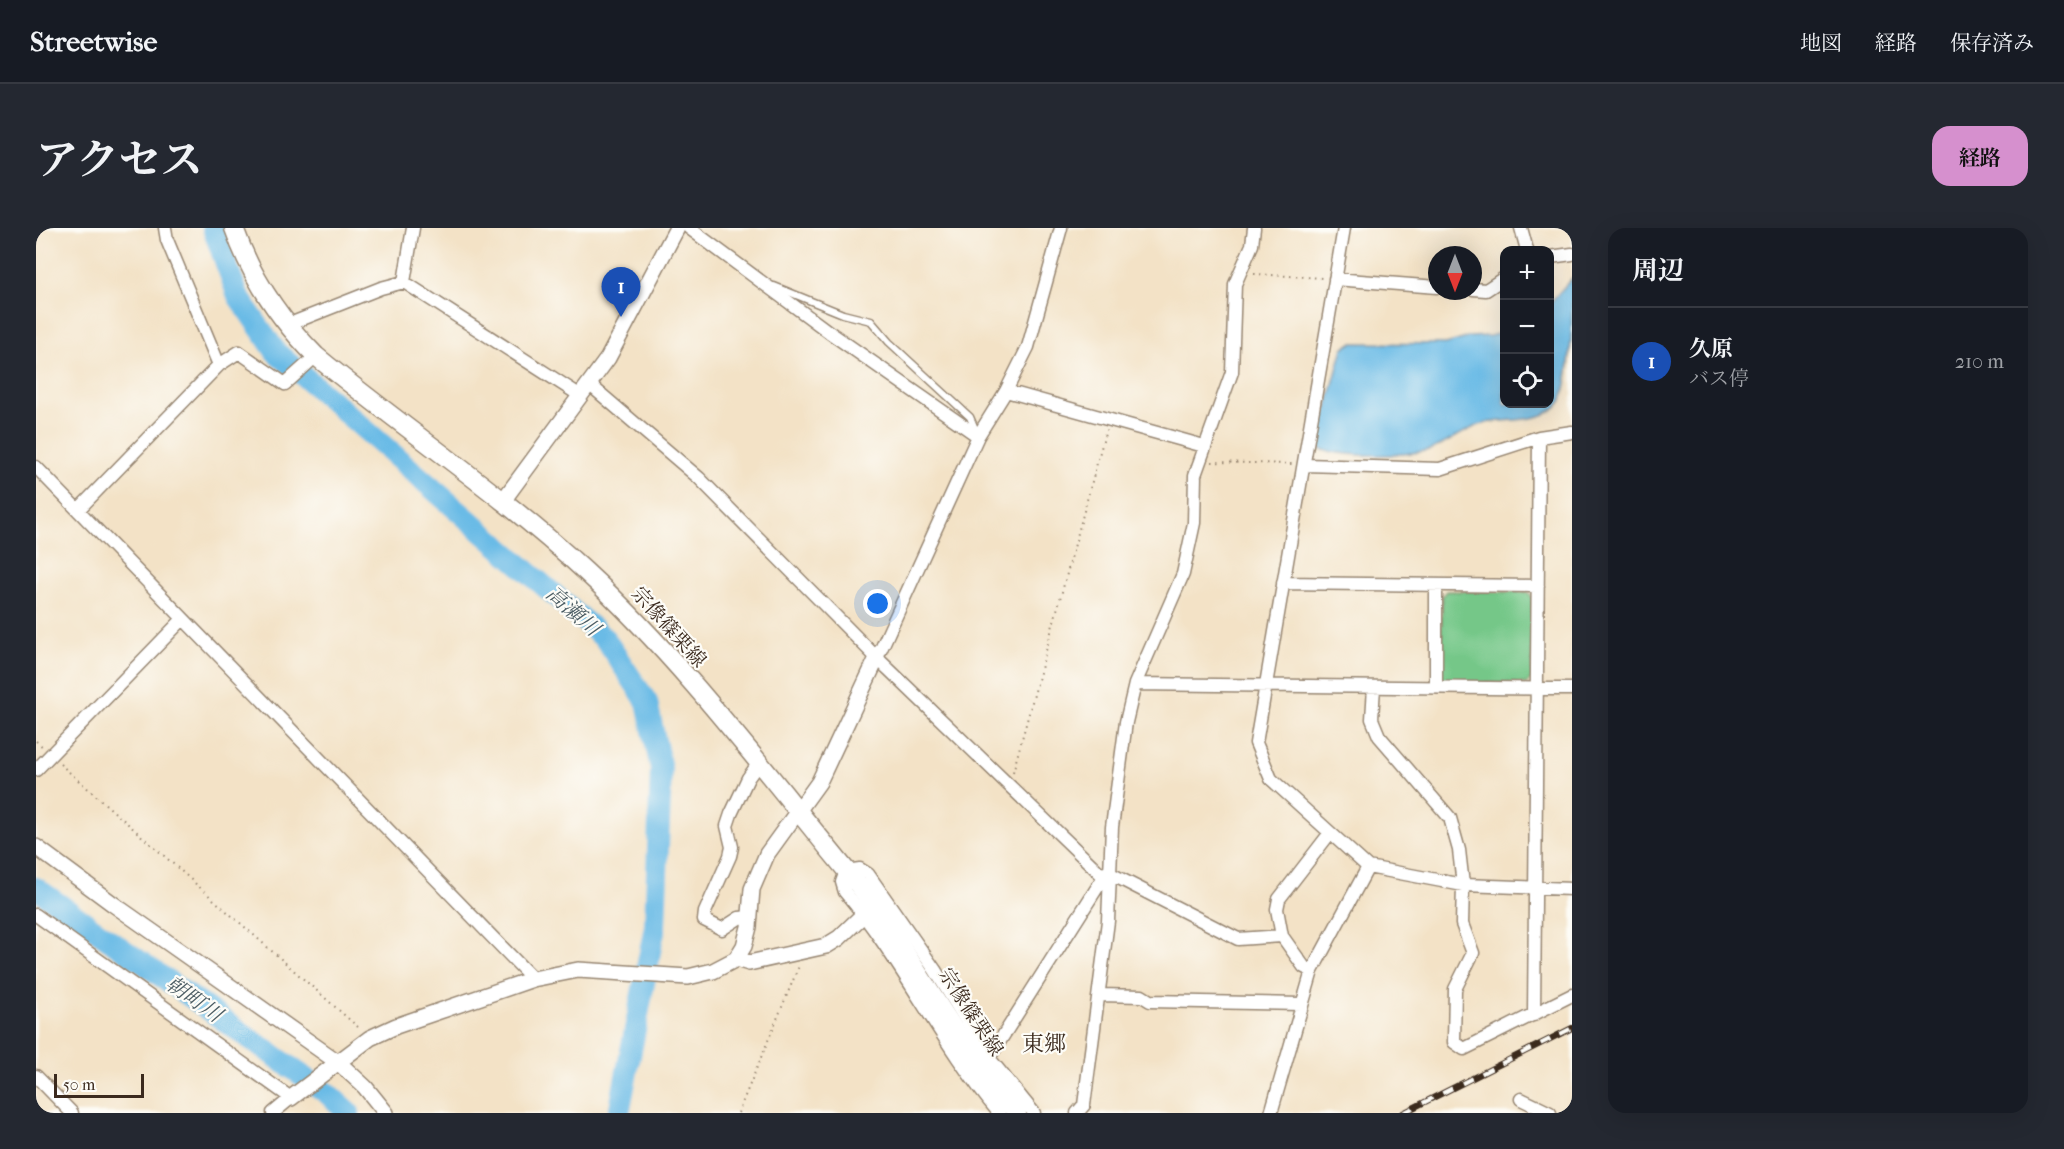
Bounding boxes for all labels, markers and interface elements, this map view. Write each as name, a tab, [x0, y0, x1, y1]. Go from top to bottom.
text: Streetwise	[30, 25, 157, 58]
text: 地図	[1800, 31, 1842, 55]
text: 経路	[1875, 31, 1917, 55]
text: 保存済み	[1950, 31, 2034, 55]
button: 経路	[1932, 126, 2028, 186]
text: アクセス	[36, 136, 203, 185]
north arrow	[1428, 246, 1482, 300]
map controls	[1500, 246, 1554, 408]
button: +	[1500, 246, 1554, 300]
text: 周辺	[1632, 255, 1684, 286]
pin: 1	[602, 268, 640, 317]
button: −	[1500, 300, 1554, 354]
text: 久原	[1689, 336, 1733, 362]
text: 1	[1648, 350, 1655, 373]
text: 210 m	[1955, 350, 2004, 373]
button: locate	[1500, 354, 1554, 408]
text: バス停	[1689, 367, 1749, 390]
water label: 高瀬川	[541, 581, 606, 642]
street label: 宗像篠栗線	[627, 582, 711, 672]
your location	[863, 589, 892, 618]
street label: 宗像篠栗線	[934, 964, 1008, 1060]
water label: 朝町川	[161, 971, 228, 1028]
district label: 東郷	[1022, 1031, 1066, 1057]
scale bar	[54, 1071, 144, 1098]
text: 50 m	[63, 1075, 95, 1094]

